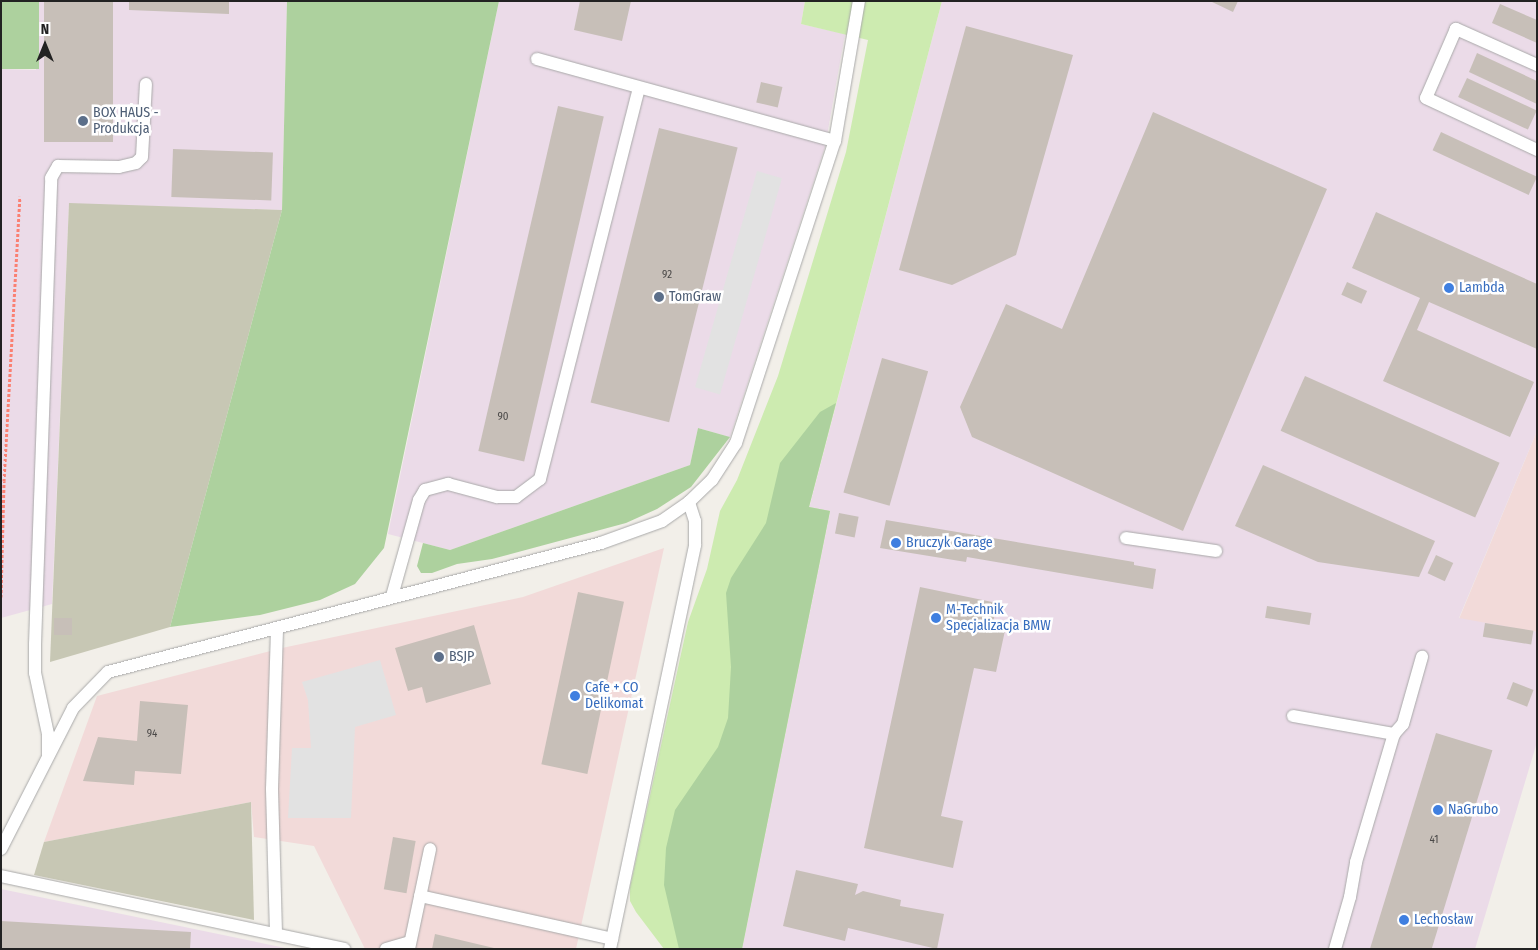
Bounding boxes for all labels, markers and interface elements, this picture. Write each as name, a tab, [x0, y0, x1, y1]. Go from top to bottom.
north arrow	[20, 20, 70, 70]
text: N	[41, 21, 49, 38]
place label: BOX HAUS - Produkcja	[93, 105, 159, 138]
marker: BOX HAUS - Produkcja	[77, 115, 89, 127]
house number: 92	[662, 268, 672, 282]
place label: Lambda	[1459, 280, 1505, 296]
marker: Lambda	[1443, 282, 1455, 294]
place label: TomGraw	[669, 289, 721, 305]
marker: TomGraw	[653, 291, 665, 303]
house number: 90	[497, 410, 509, 424]
place label: Bruczyk Garage	[906, 535, 993, 551]
marker: Bruczyk Garage	[890, 537, 902, 549]
place label: M-Technik Specjalizacja BMW	[946, 602, 1051, 634]
marker: M-Technik Specjalizacja BMW	[930, 612, 942, 624]
place label: BSJP	[449, 649, 474, 665]
marker: BSJP	[433, 651, 445, 663]
place label: Cafe + CO Delikomat	[585, 680, 643, 712]
marker: Cafe + CO Delikomat	[569, 690, 581, 702]
house number: 94	[147, 727, 157, 741]
place label: NaGrubo	[1448, 802, 1498, 818]
marker: NaGrubo	[1432, 804, 1444, 816]
house number: 41	[1429, 833, 1439, 847]
place label: Lechosław	[1414, 912, 1473, 928]
marker: Lechosław	[1398, 914, 1410, 926]

